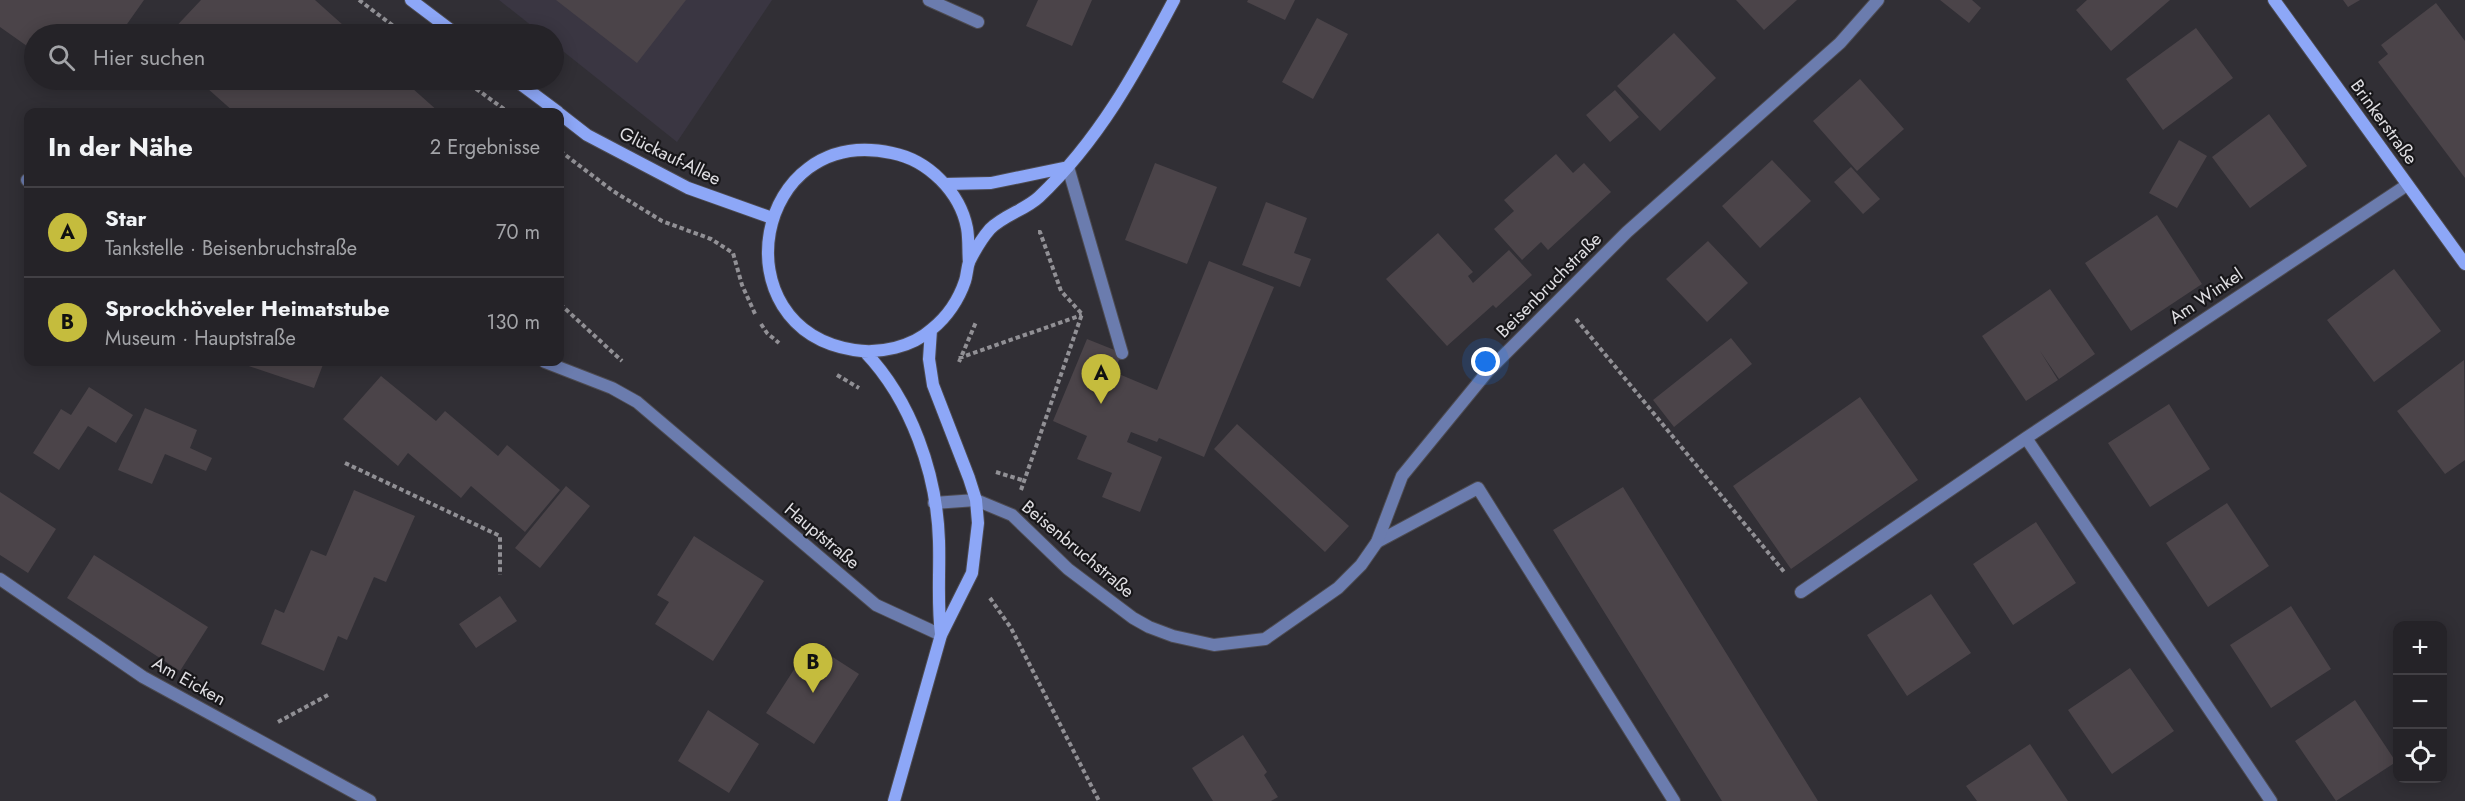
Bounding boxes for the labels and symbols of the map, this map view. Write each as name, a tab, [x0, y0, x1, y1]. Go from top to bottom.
street label: Brinkerstraße	[2344, 74, 2424, 170]
street label: Glückauf-Allee	[615, 120, 725, 192]
street label: Beisenbruchstraße	[1490, 226, 1608, 344]
street label: Am Winkel	[2164, 262, 2248, 330]
your location	[1471, 347, 1500, 376]
pin: A	[1082, 354, 1120, 404]
street label: Beisenbruchstraße	[1016, 494, 1140, 604]
street label: Hauptstraße	[779, 497, 865, 575]
pin: B	[794, 644, 832, 693]
street label: Am Eicken	[147, 650, 231, 712]

